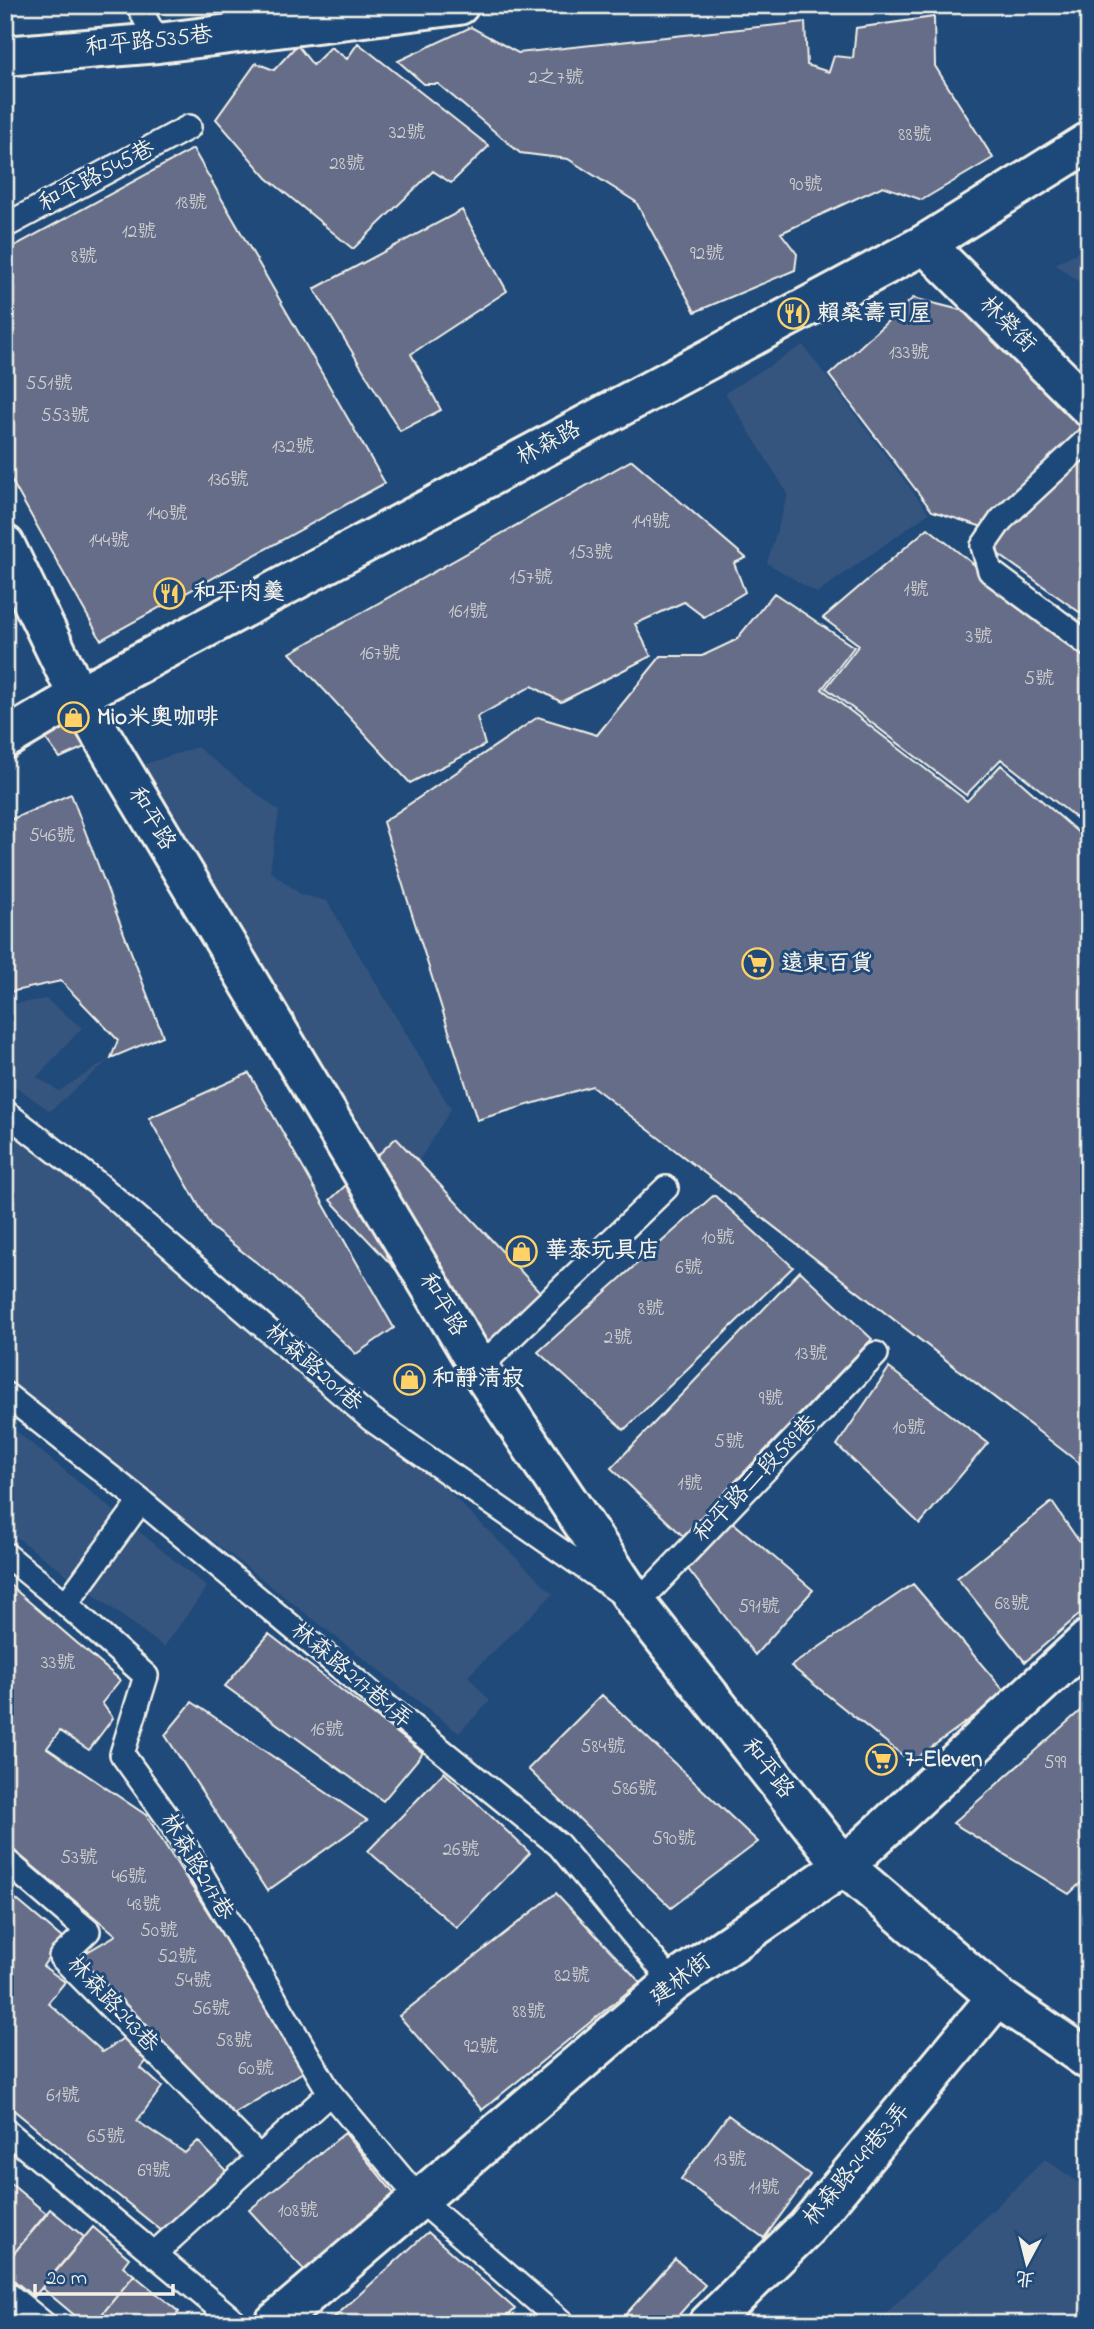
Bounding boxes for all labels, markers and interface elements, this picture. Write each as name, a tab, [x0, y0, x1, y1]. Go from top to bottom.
street label: 和平路535巷	[84, 19, 215, 65]
house number: 2之7號	[528, 65, 584, 92]
house number: 32號	[389, 120, 425, 147]
house number: 88號	[898, 122, 932, 149]
street label: 和平路545巷	[33, 132, 162, 222]
house number: 28號	[329, 151, 365, 178]
house number: 90號	[790, 172, 822, 199]
house number: 18號	[175, 190, 207, 217]
house number: 12號	[122, 219, 156, 246]
house number: 92號	[690, 241, 724, 268]
house number: 8號	[71, 244, 97, 271]
street label: 林榮街	[971, 289, 1043, 361]
restaurant icon: 賴桑壽司屋	[777, 297, 811, 331]
place label: 賴桑壽司屋	[817, 298, 932, 331]
house number: 133號	[889, 340, 929, 367]
house number: 551號	[26, 371, 72, 398]
house number: 553號	[41, 403, 89, 430]
street label: 林森路	[511, 413, 587, 475]
house number: 132號	[272, 434, 314, 461]
house number: 136號	[207, 467, 249, 494]
house number: 140號	[146, 501, 188, 528]
house number: 149號	[632, 509, 670, 536]
house number: 144號	[89, 528, 129, 555]
house number: 153號	[569, 540, 613, 567]
house number: 157號	[509, 565, 553, 592]
restaurant icon: 和平肉羹	[153, 576, 187, 610]
place label: 和平肉羹	[193, 577, 285, 610]
house number: 1號	[903, 577, 929, 604]
house number: 161號	[448, 599, 488, 626]
house number: 3號	[966, 624, 992, 651]
house number: 167號	[359, 641, 401, 668]
house number: 5號	[1024, 666, 1054, 693]
shop icon: Mio米奧咖啡	[57, 701, 91, 735]
place label: Mio米奧咖啡	[97, 702, 219, 735]
street label: 和平路	[119, 781, 183, 857]
house number: 546號	[29, 823, 75, 850]
supermarket icon: 遠東百貨	[741, 947, 775, 981]
place label: 遠東百貨	[781, 948, 873, 981]
house number: 10號	[701, 1225, 735, 1252]
shop icon: 華泰玩具店	[505, 1234, 539, 1268]
place label: 華泰玩具店	[545, 1235, 660, 1268]
house number: 6號	[675, 1255, 703, 1282]
street label: 和平路	[410, 1267, 474, 1343]
house number: 8號	[638, 1296, 664, 1323]
street label: 林森路201巷	[257, 1316, 370, 1421]
house number: 2號	[604, 1325, 632, 1352]
house number: 13號	[795, 1341, 827, 1368]
shop icon: 和靜清寂	[392, 1362, 426, 1396]
place label: 和靜清寂	[432, 1363, 524, 1396]
house number: 9號	[759, 1386, 783, 1413]
street label: 和平路二段589巷	[686, 1407, 826, 1550]
house number: 10號	[892, 1415, 926, 1442]
house number: 5號	[714, 1429, 744, 1456]
house number: 1號	[677, 1471, 703, 1498]
house number: 68號	[995, 1591, 1029, 1618]
house number: 591號	[738, 1594, 780, 1621]
street label: 林森路217巷1弄	[283, 1615, 419, 1737]
house number: 33號	[41, 1650, 75, 1677]
house number: 16號	[310, 1717, 344, 1744]
street label: 和平路	[733, 1732, 801, 1806]
house number: 584號	[581, 1734, 625, 1761]
supermarket icon: 7-Eleven	[865, 1743, 899, 1777]
place label: 7-Eleven	[905, 1744, 982, 1777]
house number: 599	[1044, 1750, 1066, 1777]
house number: 586號	[611, 1776, 657, 1803]
street label: 林森路217巷	[151, 1807, 242, 1928]
house number: 590號	[652, 1826, 696, 1853]
house number: 26號	[443, 1837, 479, 1864]
house number: 53號	[60, 1845, 98, 1872]
house number: 46號	[111, 1864, 147, 1891]
house number: 48號	[127, 1892, 161, 1919]
house number: 50號	[140, 1918, 178, 1945]
house number: 52號	[157, 1944, 197, 1971]
street label: 建林街	[644, 1946, 718, 2014]
street label: 林森路243巷	[58, 1949, 166, 2062]
house number: 82號	[554, 1963, 590, 1990]
house number: 54號	[174, 1968, 212, 1995]
house number: 56號	[192, 1996, 230, 2023]
house number: 88號	[512, 1999, 546, 2026]
house number: 58號	[216, 2028, 253, 2055]
house number: 92號	[464, 2034, 498, 2061]
house number: 60號	[238, 2056, 274, 2083]
house number: 61號	[46, 2083, 80, 2110]
street label: 林森路249巷3弄	[795, 2096, 919, 2234]
house number: 65號	[87, 2124, 125, 2151]
house number: 13號	[714, 2147, 746, 2174]
house number: 69號	[137, 2158, 171, 2185]
house number: 11號	[748, 2175, 780, 2202]
house number: 108號	[278, 2198, 318, 2225]
north arrow	[992, 2228, 1062, 2298]
scale bar	[35, 2252, 173, 2296]
text: 北	[1014, 2263, 1036, 2292]
text: 20 m	[46, 2264, 87, 2294]

